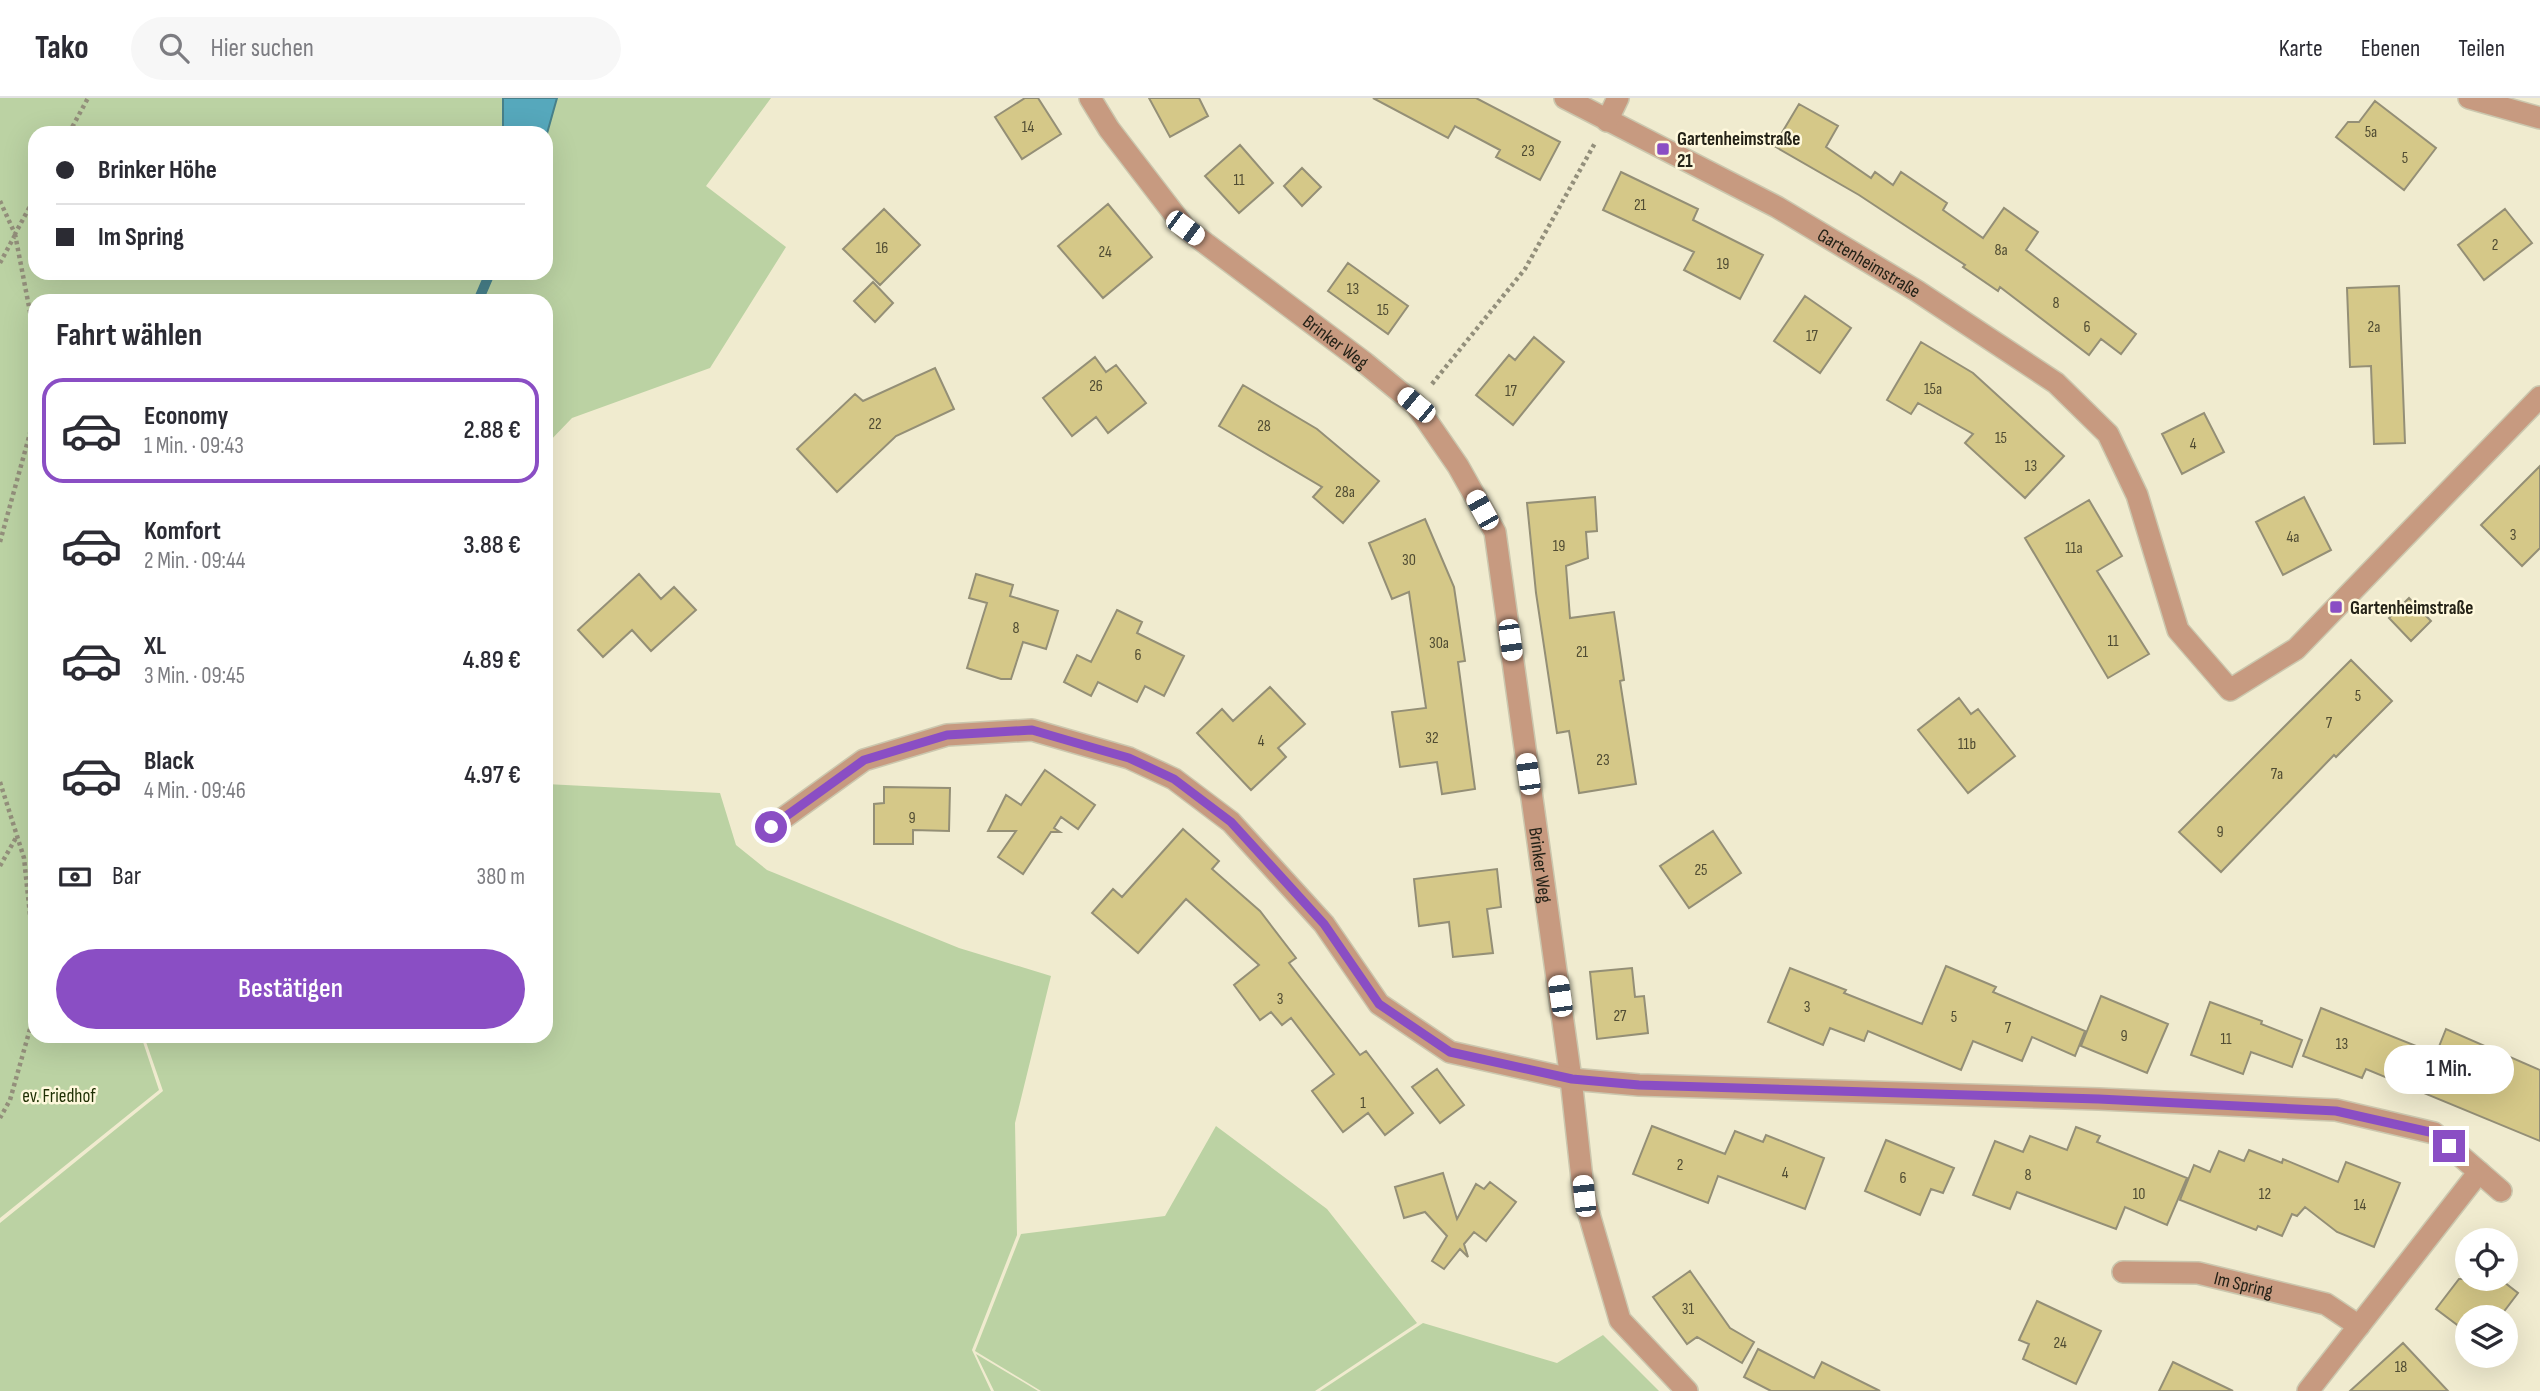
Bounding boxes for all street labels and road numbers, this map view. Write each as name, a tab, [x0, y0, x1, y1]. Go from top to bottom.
street label: Gartenheimstraße	[1813, 224, 1924, 303]
street label: Brinker Weg	[1298, 311, 1373, 375]
street label: Brinker Weg	[1523, 826, 1556, 905]
street label: Im Spring	[2212, 1267, 2275, 1304]

